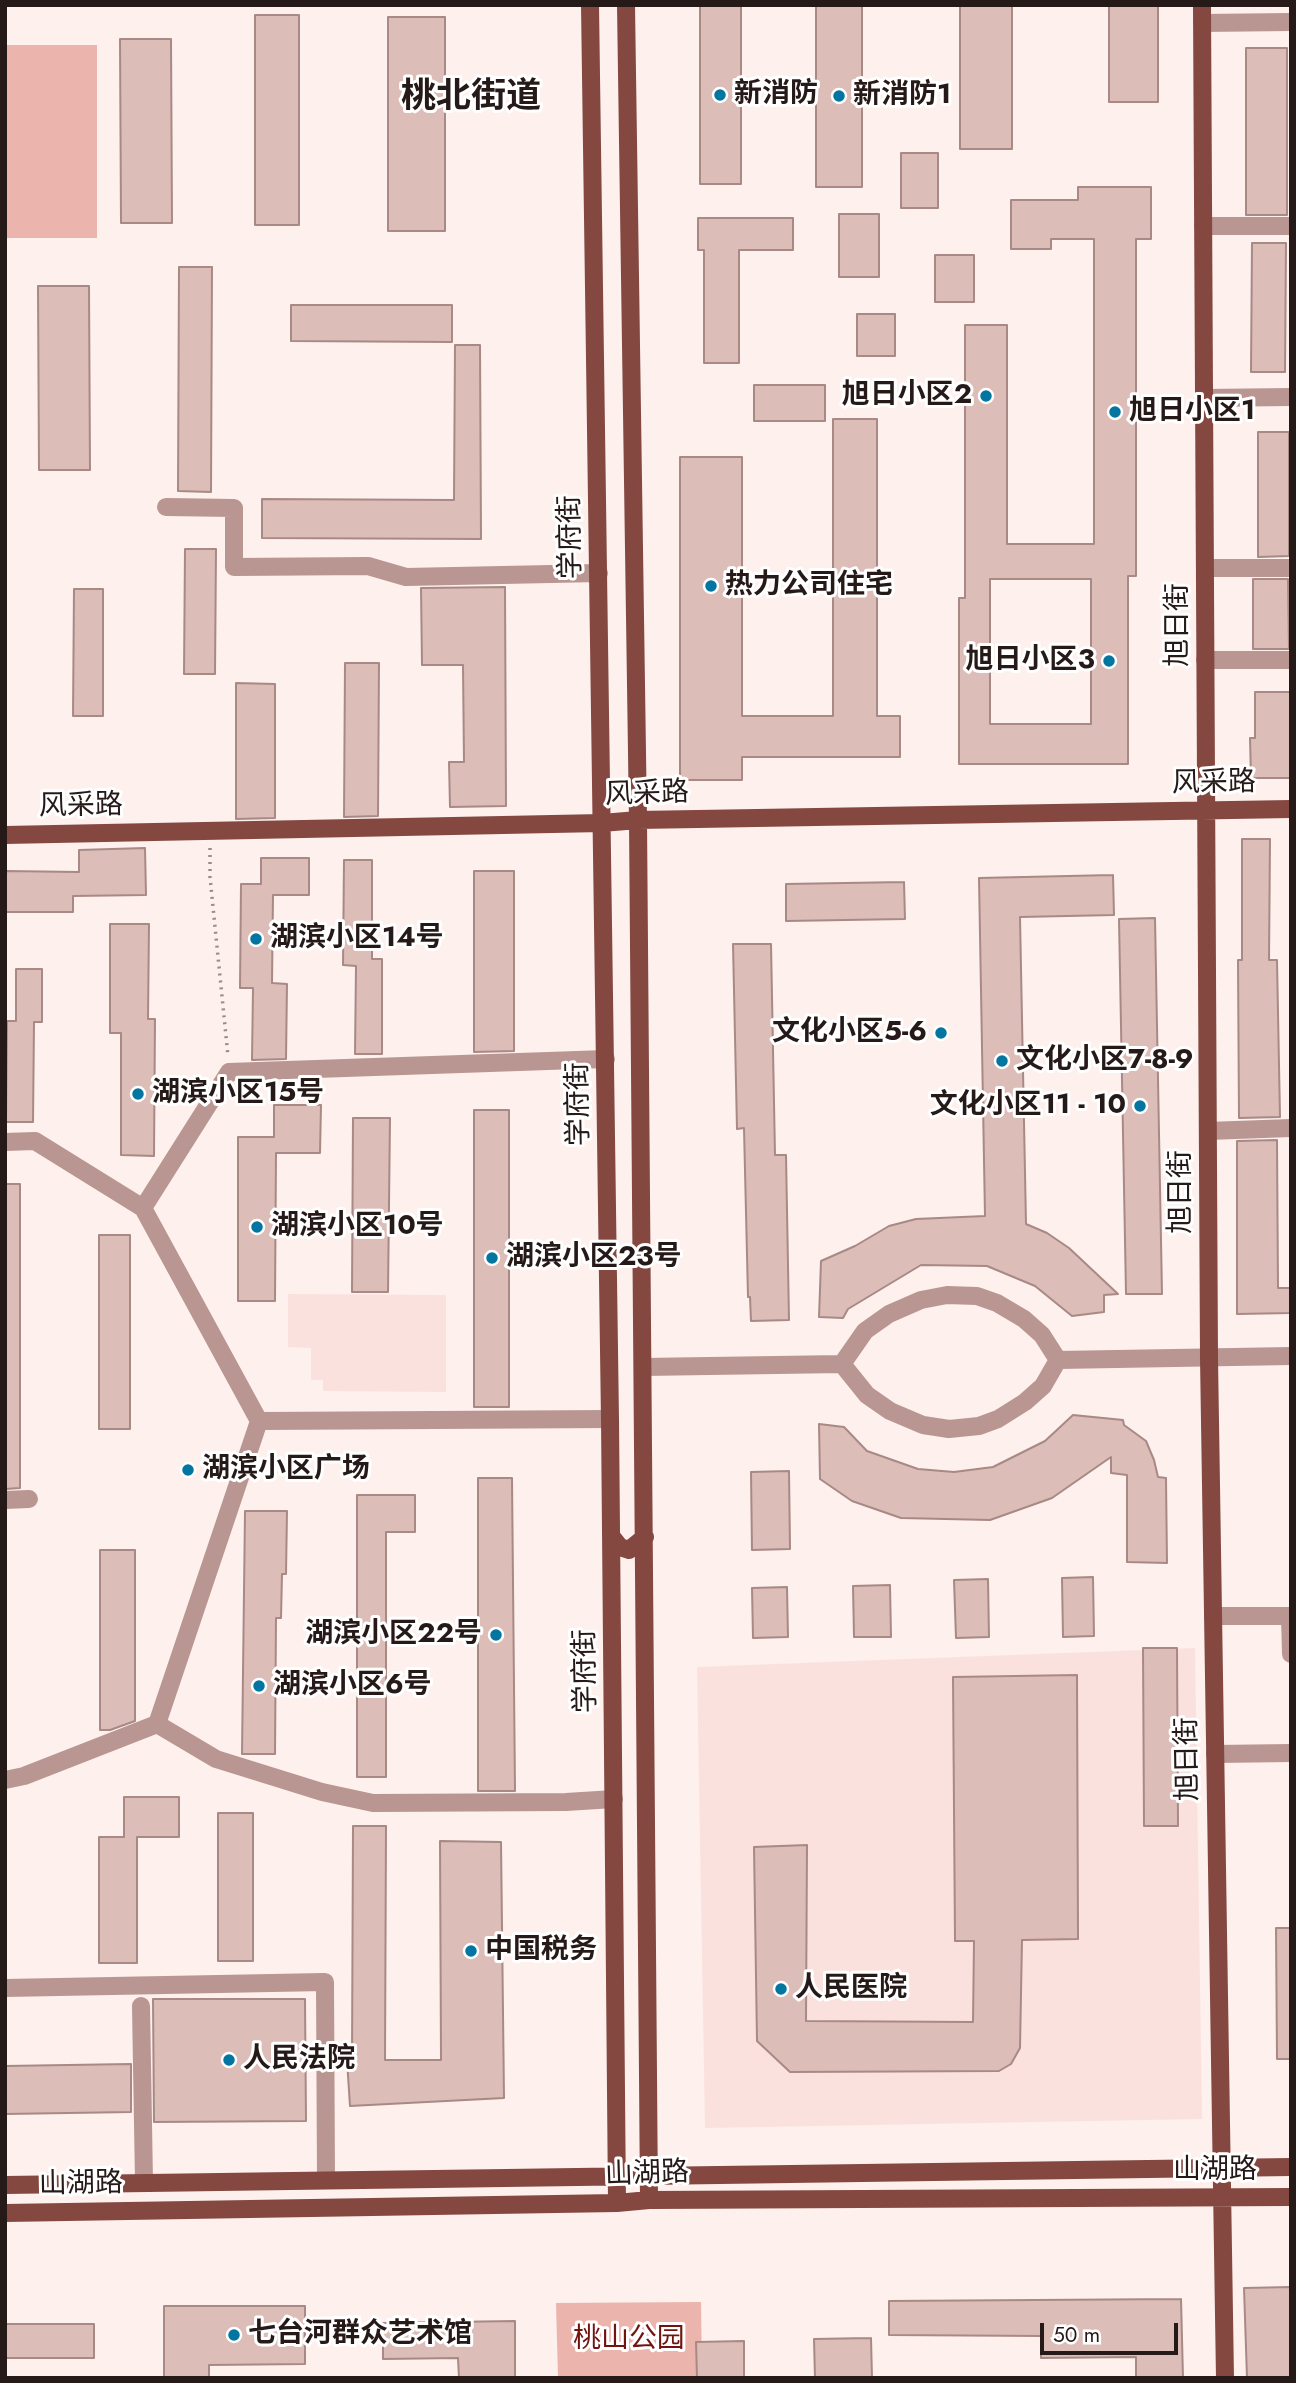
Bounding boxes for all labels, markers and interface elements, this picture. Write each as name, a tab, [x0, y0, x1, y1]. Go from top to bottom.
district label: 桃北街道	[401, 78, 541, 120]
place label: 新消防	[734, 78, 818, 112]
place label: 新消防1	[853, 79, 951, 113]
marker: 新消防	[712, 87, 728, 103]
marker: 新消防1	[831, 88, 847, 104]
place label: 旭日小区2	[842, 379, 972, 413]
marker: 旭日小区2	[978, 388, 994, 404]
place label: 旭日小区1	[1129, 395, 1255, 429]
marker: 旭日小区1	[1107, 404, 1123, 420]
street label: 学府街	[554, 495, 590, 579]
place label: 热力公司住宅	[725, 569, 893, 603]
marker: 热力公司住宅	[703, 578, 719, 594]
street label: 旭日街	[1162, 583, 1196, 667]
place label: 旭日小区3	[966, 644, 1095, 678]
marker: 旭日小区3	[1101, 653, 1117, 669]
street label: 风采路	[1172, 766, 1256, 802]
street label: 风采路	[604, 777, 690, 813]
street label: 风采路	[39, 789, 123, 825]
place label: 湖滨小区14号	[270, 922, 444, 956]
marker: 湖滨小区14号	[248, 931, 264, 947]
place label: 文化小区5-6	[772, 1016, 927, 1050]
marker: 文化小区5-6	[933, 1025, 949, 1041]
place label: 文化小区7-8-9	[1016, 1044, 1194, 1078]
marker: 文化小区7-8-9	[994, 1053, 1010, 1069]
street label: 学府街	[562, 1062, 598, 1146]
place label: 湖滨小区15号	[152, 1077, 324, 1111]
marker: 湖滨小区15号	[130, 1086, 146, 1102]
place label: 文化小区11 - 10	[930, 1089, 1126, 1123]
marker: 文化小区11 - 10	[1132, 1098, 1148, 1114]
street label: 旭日街	[1165, 1150, 1199, 1234]
place label: 湖滨小区10号	[271, 1210, 444, 1244]
marker: 湖滨小区10号	[249, 1219, 265, 1235]
place label: 湖滨小区23号	[506, 1241, 682, 1275]
marker: 湖滨小区23号	[484, 1250, 500, 1266]
place label: 湖滨小区广场	[202, 1453, 370, 1487]
marker: 湖滨小区广场	[180, 1462, 196, 1478]
place label: 湖滨小区22号	[305, 1618, 482, 1652]
marker: 湖滨小区22号	[488, 1627, 504, 1643]
street label: 学府街	[569, 1629, 605, 1713]
place label: 湖滨小区6号	[273, 1669, 432, 1703]
marker: 湖滨小区6号	[251, 1678, 267, 1694]
street label: 旭日街	[1171, 1717, 1207, 1801]
place label: 中国税务	[485, 1934, 597, 1968]
marker: 中国税务	[463, 1943, 479, 1959]
place label: 人民医院	[795, 1972, 907, 2006]
marker: 人民医院	[773, 1981, 789, 1997]
place label: 人民法院	[243, 2043, 355, 2077]
marker: 人民法院	[221, 2052, 237, 2068]
street label: 山湖路	[1173, 2154, 1257, 2188]
street label: 山湖路	[604, 2157, 690, 2193]
street label: 山湖路	[39, 2167, 123, 2203]
scale bar	[1044, 2310, 1182, 2354]
place label: 七台河群众艺术馆	[248, 2318, 472, 2352]
text: 50 m	[1053, 2320, 1100, 2350]
park label: 桃山公园	[573, 2323, 685, 2357]
marker: 七台河群众艺术馆	[226, 2327, 242, 2343]

